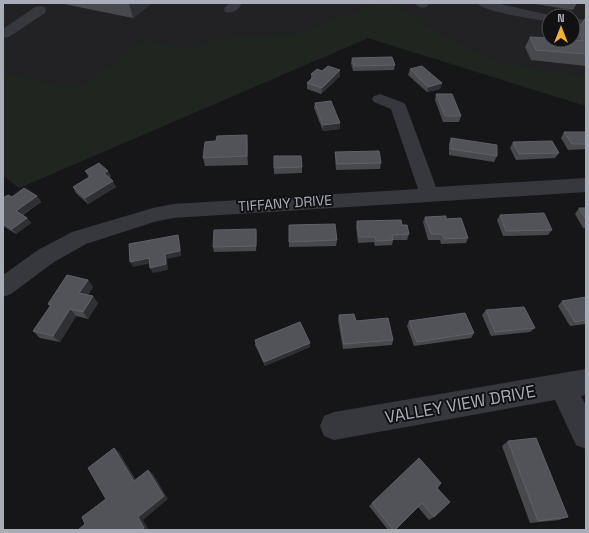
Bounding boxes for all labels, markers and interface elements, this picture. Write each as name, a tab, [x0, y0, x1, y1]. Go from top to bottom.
north arrow	[541, 8, 581, 48]
text: N	[557, 11, 565, 25]
street label: TIFFANY DRIVE	[237, 191, 333, 215]
street label: VALLEY VIEW DRIVE	[383, 380, 537, 428]

